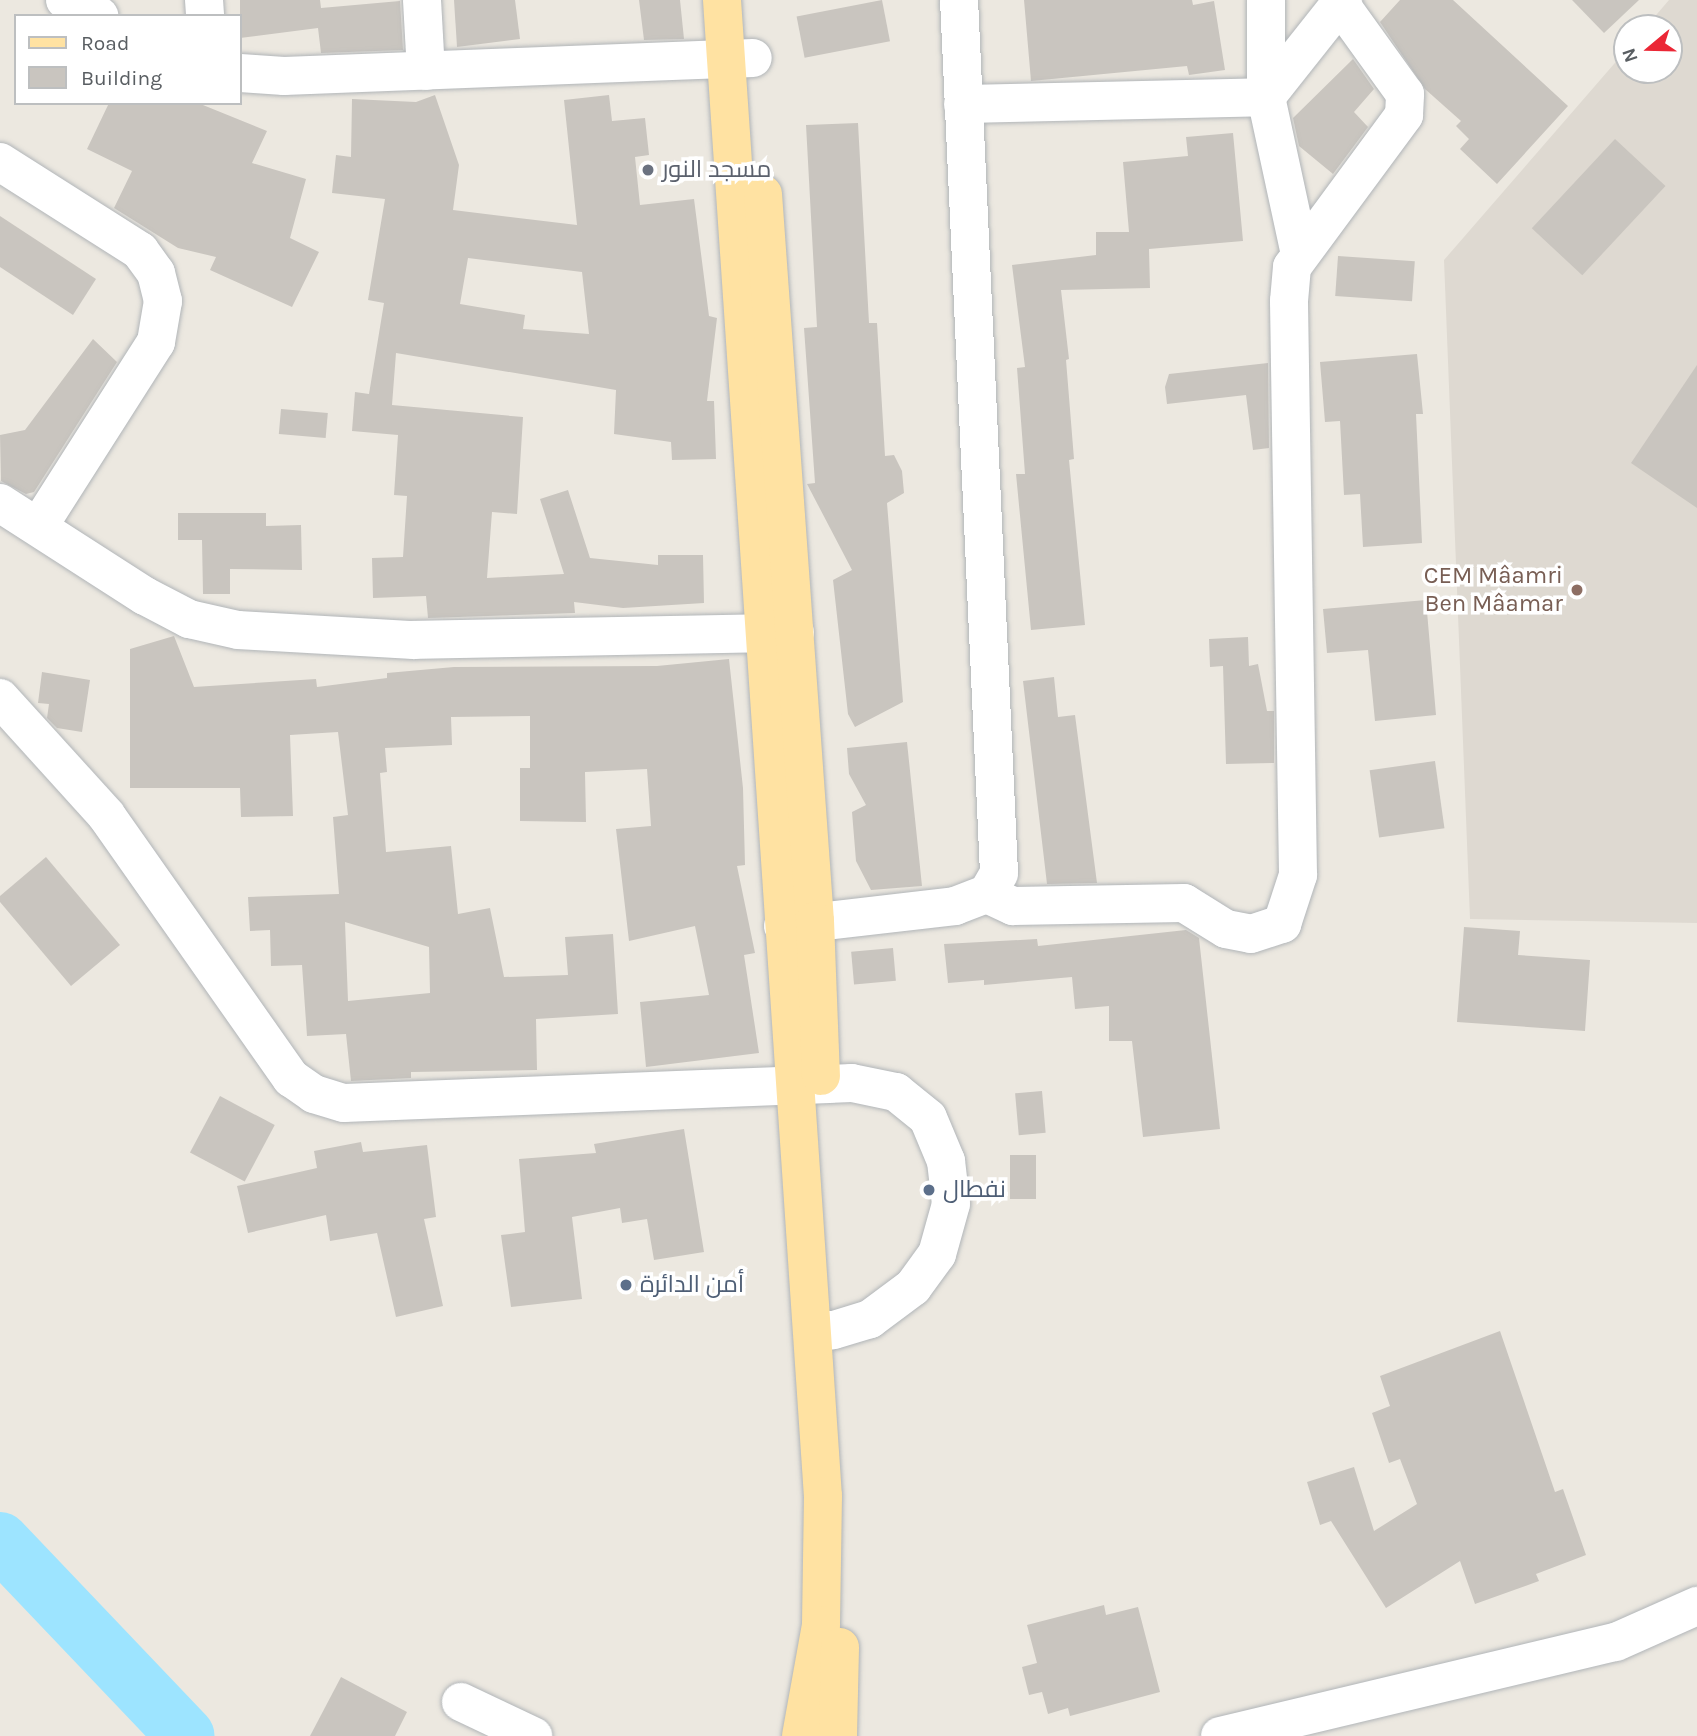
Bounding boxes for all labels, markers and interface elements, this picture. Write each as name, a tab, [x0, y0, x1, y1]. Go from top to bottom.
legend	[14, 14, 242, 105]
north arrow	[1613, 14, 1683, 84]
text: Road	[81, 31, 129, 55]
text: N	[1617, 45, 1643, 65]
text: Building	[81, 66, 162, 90]
place label: مسجد النور	[662, 156, 771, 184]
marker: مسجد النور	[640, 162, 656, 178]
place label: CEM Mâamri Ben Mâamar	[1424, 562, 1563, 618]
marker: CEM Mâamri Ben Mâamar	[1569, 582, 1585, 598]
place label: نفطال	[943, 1176, 1006, 1204]
marker: نفطال	[921, 1182, 937, 1198]
place label: أمن الدائرة	[640, 1271, 744, 1299]
marker: أمن الدائرة	[618, 1277, 634, 1293]

